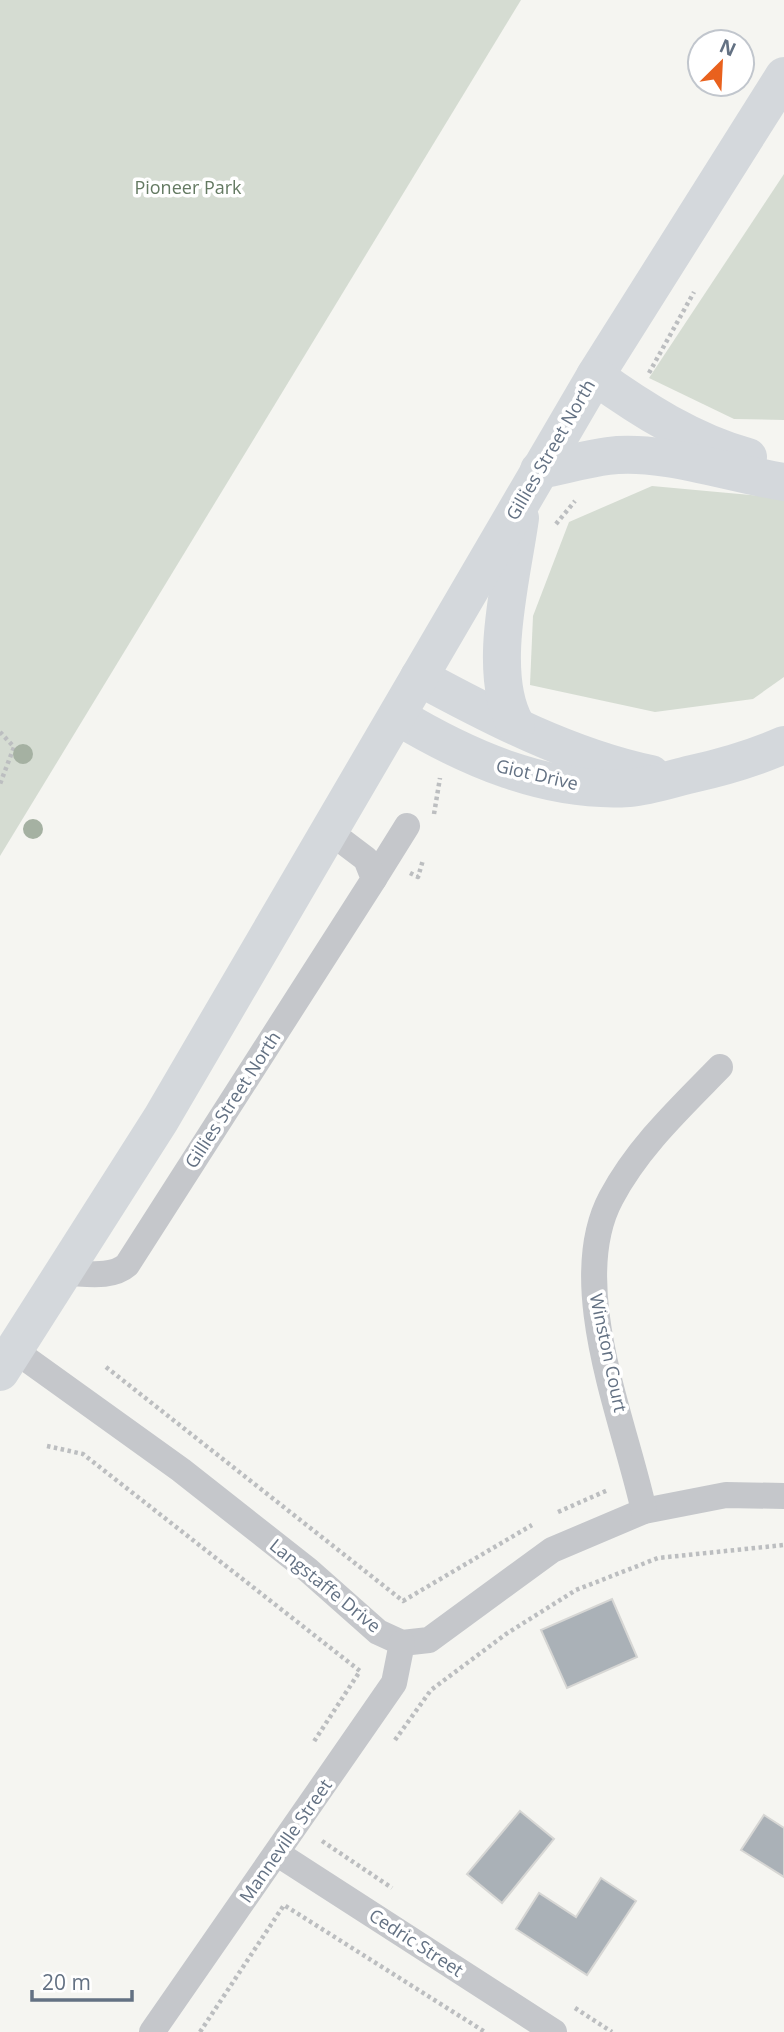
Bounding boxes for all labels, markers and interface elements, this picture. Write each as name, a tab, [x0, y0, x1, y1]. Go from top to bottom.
north arrow	[686, 28, 756, 98]
text: N	[716, 32, 740, 62]
park label: Pioneer Park	[134, 175, 242, 199]
street label: Gillies Street North	[500, 375, 600, 524]
street label: Giot Drive	[494, 753, 581, 795]
street label: Gillies Street North	[179, 1026, 285, 1173]
street label: Winston Court	[585, 1291, 633, 1414]
street label: Langstaffe Drive	[265, 1533, 386, 1637]
street label: Manneville Street	[233, 1774, 337, 1907]
street label: Cedric Street	[365, 1903, 468, 1982]
scale bar	[32, 1958, 131, 2002]
text: 20 m	[42, 1968, 91, 1996]

